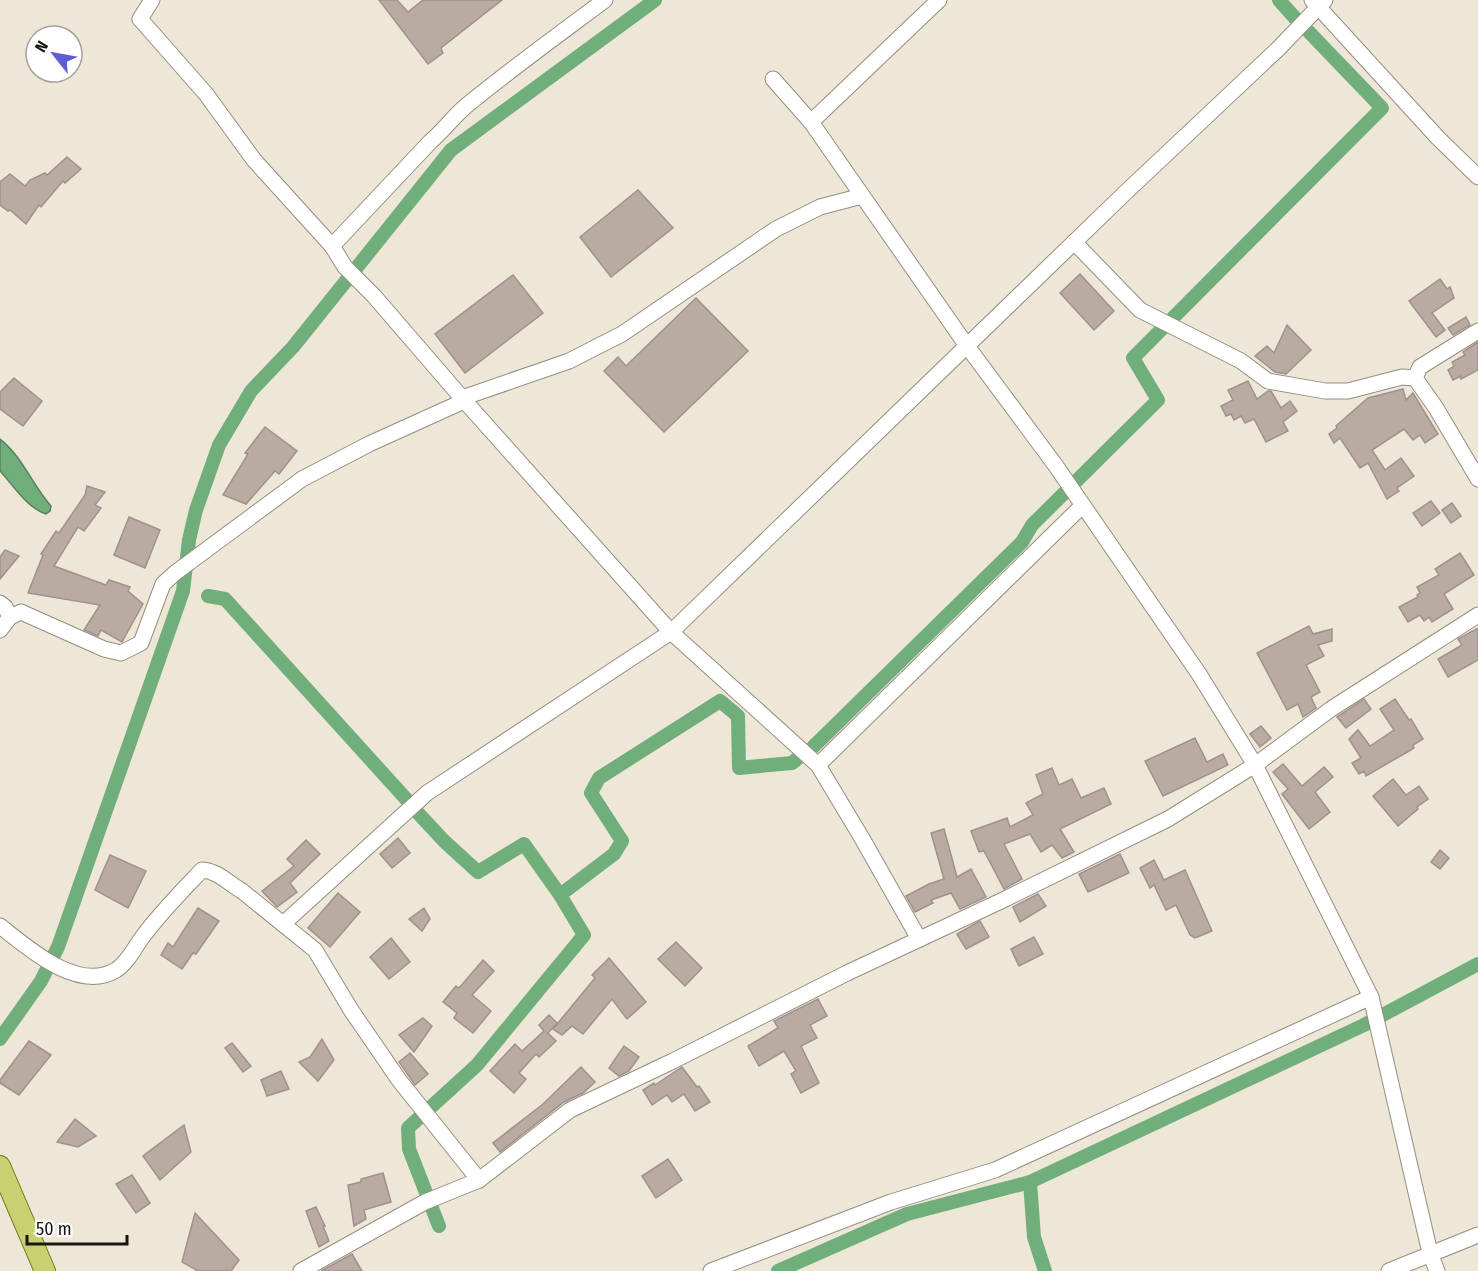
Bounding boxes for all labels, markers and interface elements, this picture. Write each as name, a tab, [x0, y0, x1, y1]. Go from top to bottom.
north arrow	[24, 24, 84, 84]
text: N	[31, 38, 52, 56]
scale bar	[27, 1208, 128, 1246]
text: 50 m	[36, 1218, 72, 1240]

